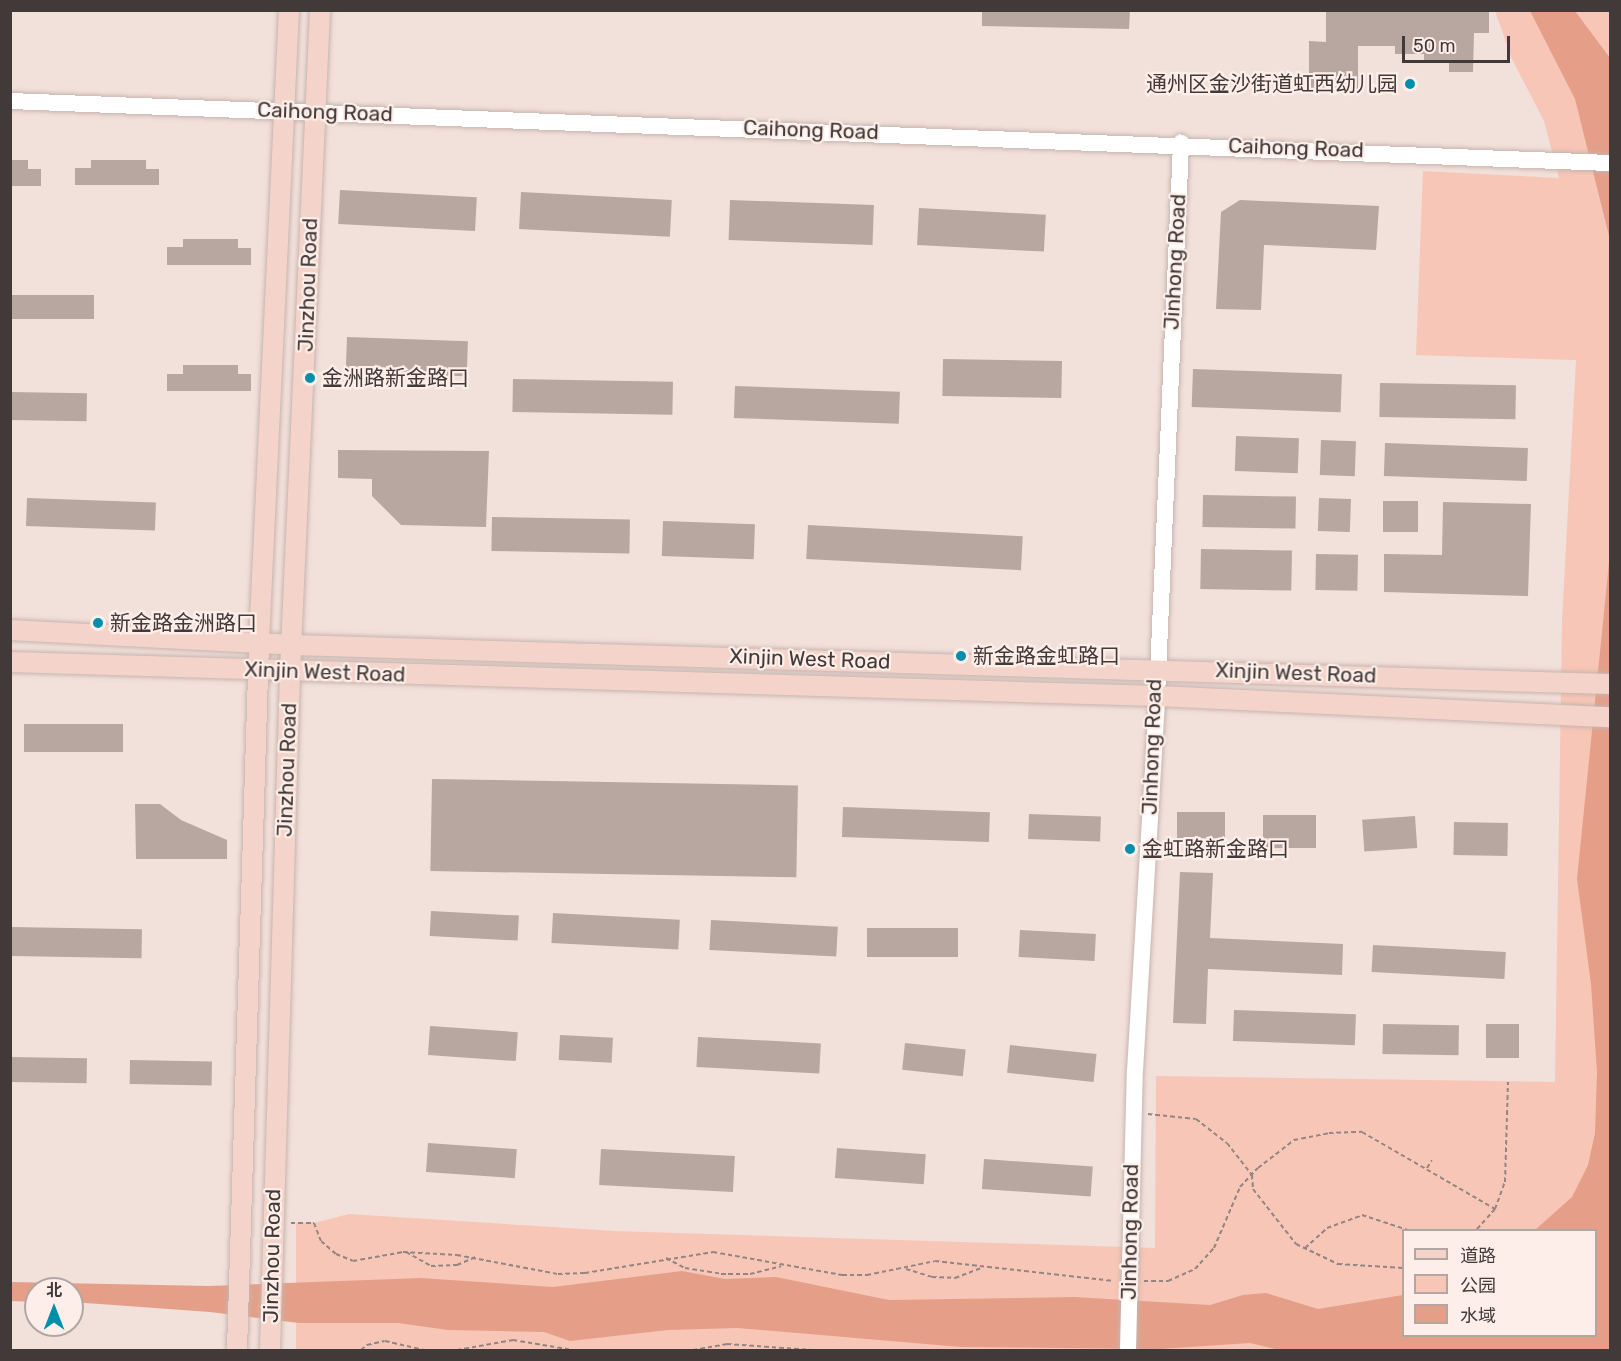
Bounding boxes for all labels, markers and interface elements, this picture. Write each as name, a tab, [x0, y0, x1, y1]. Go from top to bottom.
scale bar	[1405, 24, 1513, 62]
text: 50 m	[1413, 35, 1456, 57]
place label: 通州区金沙街道虹西幼儿园	[1146, 71, 1398, 97]
marker: 通州区金沙街道虹西幼儿园	[1403, 77, 1417, 91]
street label: Caihong Road	[257, 97, 393, 127]
street label: Caihong Road	[743, 115, 879, 145]
street label: Caihong Road	[1228, 133, 1364, 163]
street label: Jinhong Road	[1159, 193, 1191, 331]
street label: Jinzhou Road	[293, 217, 323, 353]
place label: 金洲路新金路口	[322, 365, 469, 391]
marker: 金洲路新金路口	[303, 371, 317, 385]
place label: 新金路金洲路口	[110, 610, 257, 636]
marker: 新金路金洲路口	[91, 616, 105, 630]
place label: 新金路金虹路口	[973, 643, 1120, 669]
street label: Xinjin West Road	[729, 644, 891, 674]
marker: 新金路金虹路口	[954, 649, 968, 663]
street label: Xinjin West Road	[244, 657, 406, 687]
street label: Xinjin West Road	[1215, 658, 1377, 688]
street label: Jinhong Road	[1137, 679, 1167, 815]
street label: Jinzhou Road	[272, 702, 302, 838]
place label: 金虹路新金路口	[1142, 836, 1289, 862]
marker: 金虹路新金路口	[1123, 842, 1137, 856]
street label: Jinhong Road	[1116, 1164, 1144, 1300]
street label: Jinzhou Road	[258, 1189, 286, 1323]
legend	[1402, 1229, 1597, 1337]
text: 道路	[1460, 1245, 1496, 1267]
text: 公园	[1460, 1275, 1496, 1297]
north arrow	[24, 1277, 84, 1337]
text: 北	[46, 1281, 62, 1300]
text: 水域	[1460, 1305, 1496, 1327]

